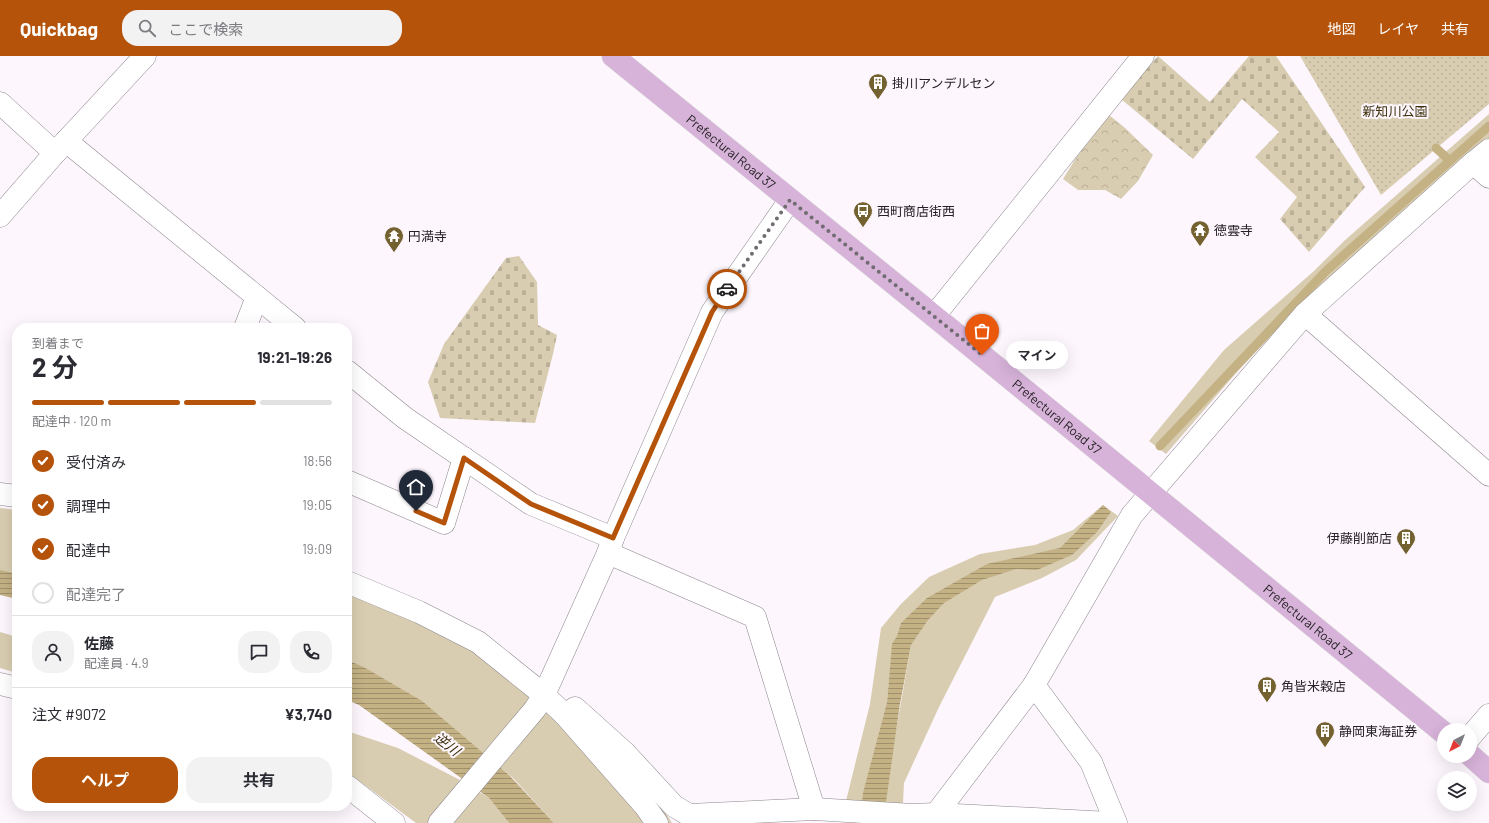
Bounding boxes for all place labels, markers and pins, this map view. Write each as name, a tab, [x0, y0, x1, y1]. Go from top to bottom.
building icon: 掛川アンデルセン	[867, 72, 889, 100]
place label: 掛川アンデルセン	[892, 75, 995, 91]
bus stop icon: 西町商店街西	[852, 200, 874, 228]
place label: 西町商店街西	[877, 203, 955, 219]
temple icon: 徳雲寺	[1189, 219, 1211, 247]
place label: 徳雲寺	[1214, 222, 1253, 238]
temple icon: 円満寺	[383, 225, 405, 253]
place label: 円満寺	[408, 228, 447, 244]
pin	[965, 314, 999, 355]
callout: マイン	[1006, 341, 1068, 369]
pin	[399, 470, 433, 511]
building icon: 伊藤削節店	[1395, 527, 1417, 555]
place label: 伊藤削節店	[1327, 530, 1392, 546]
building icon: 角皆米穀店	[1256, 675, 1278, 703]
place label: 角皆米穀店	[1281, 678, 1346, 694]
building icon: 静岡東海証券	[1314, 720, 1336, 748]
place label: 静岡東海証券	[1339, 723, 1417, 739]

